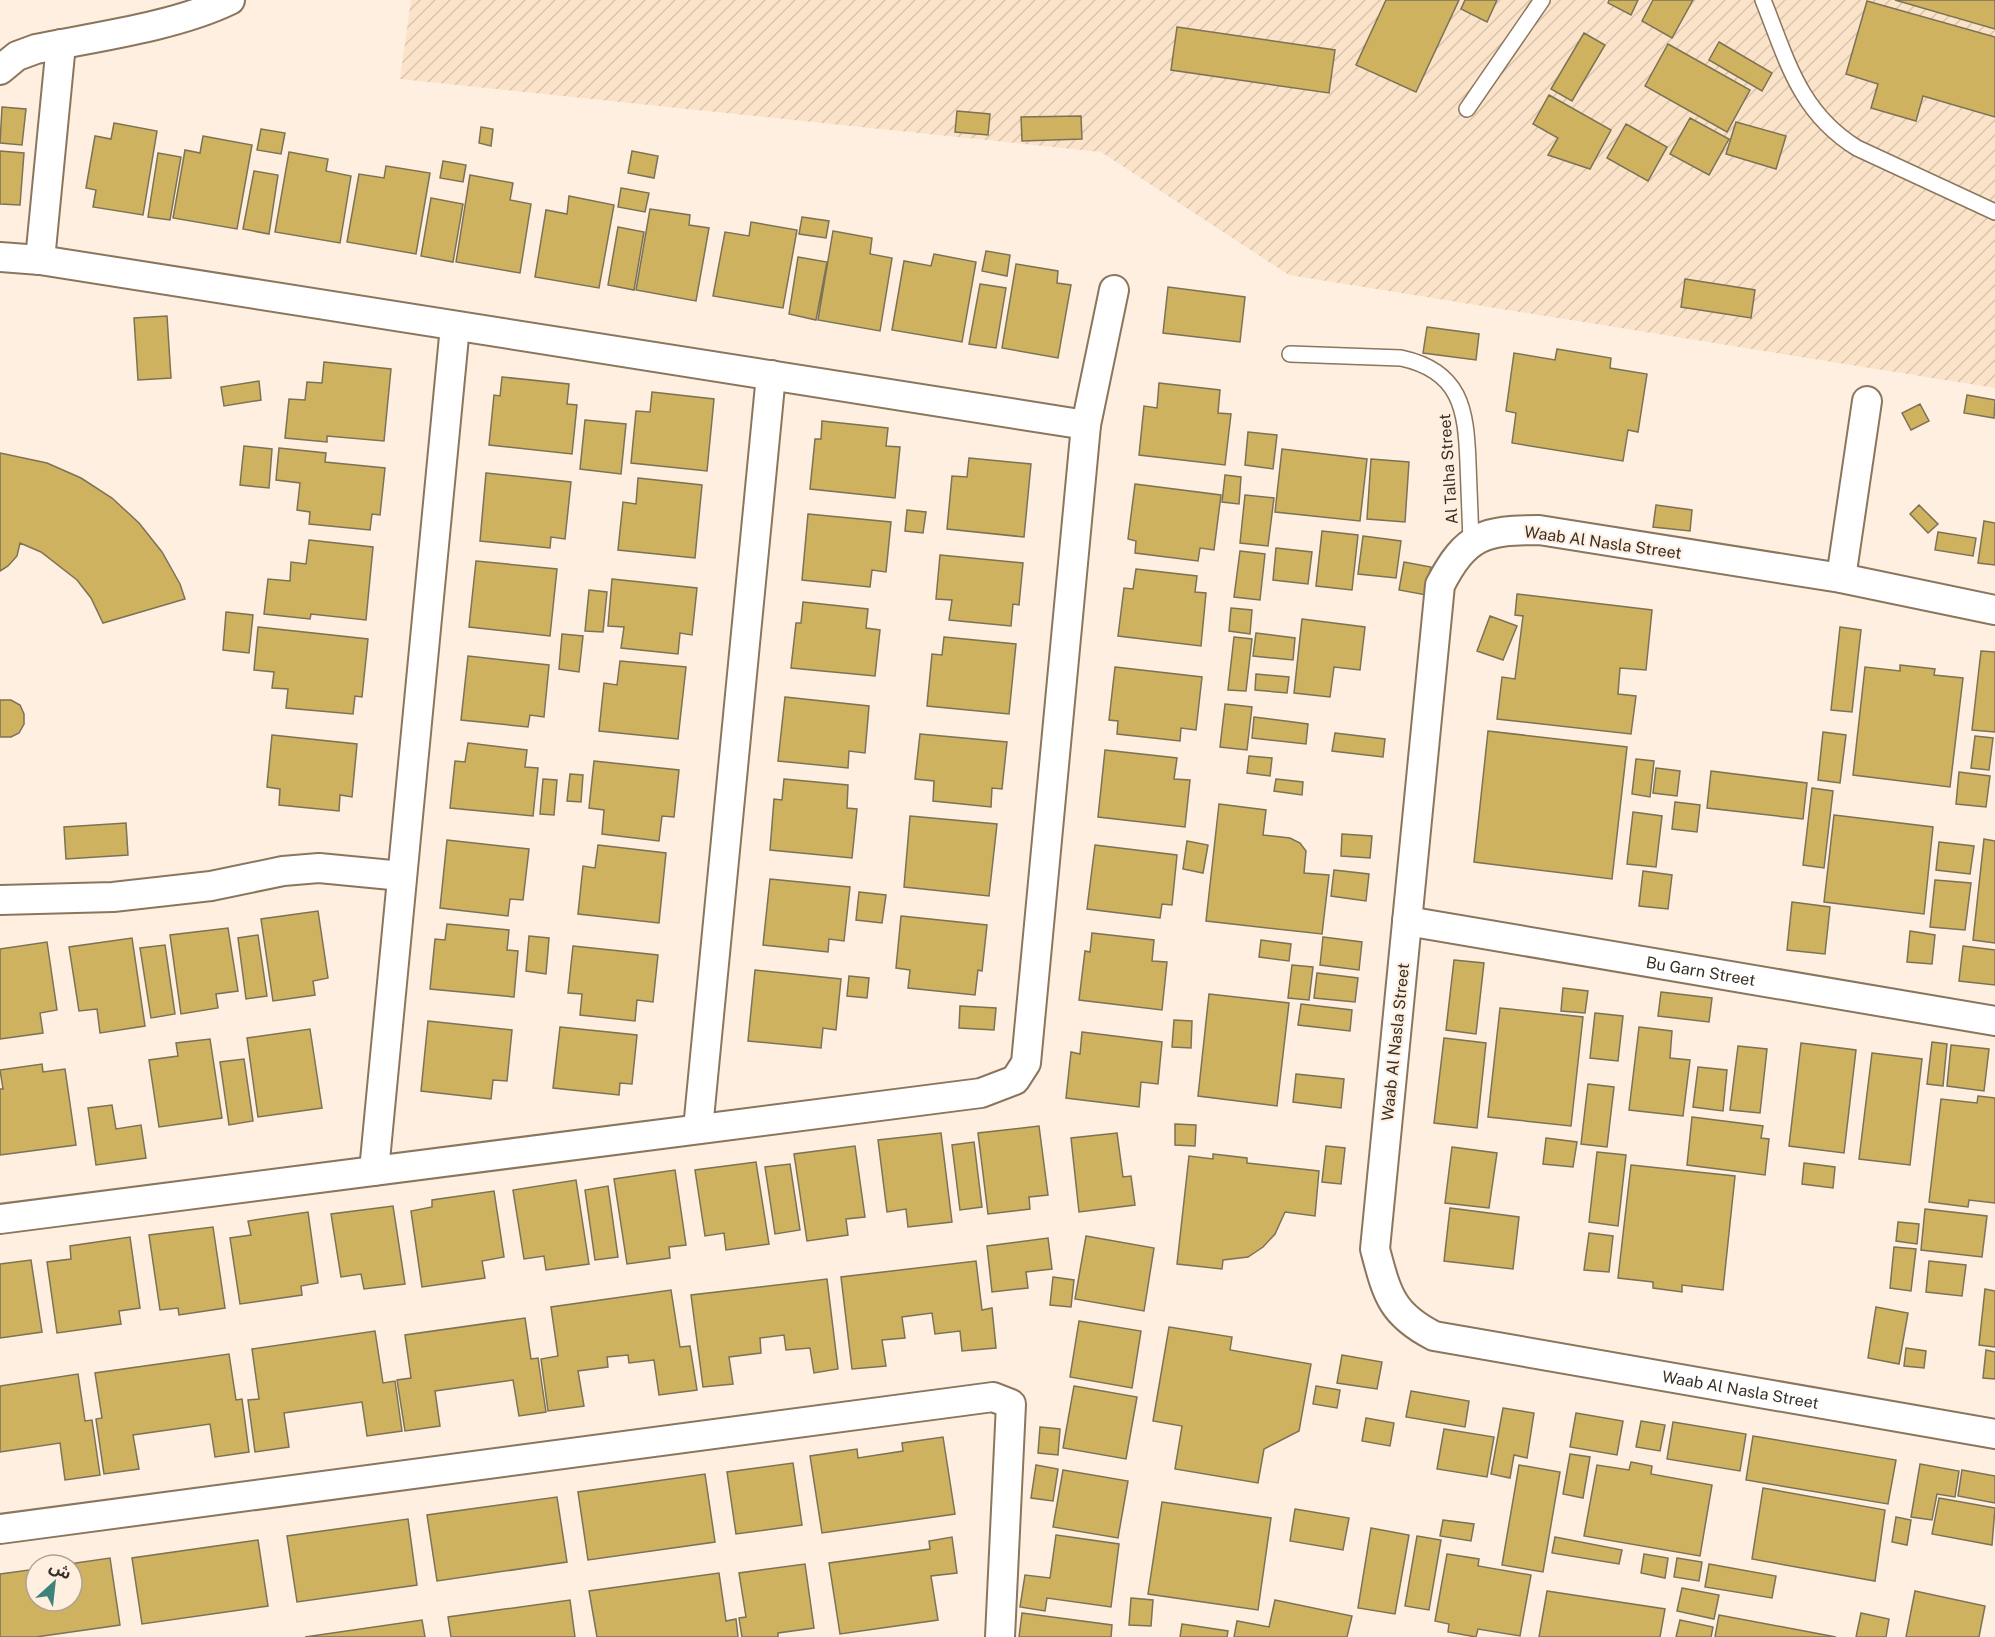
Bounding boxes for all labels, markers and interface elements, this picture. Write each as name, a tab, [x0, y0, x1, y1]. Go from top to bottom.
street label: Al Talha Street	[1435, 413, 1462, 525]
street label: Waab Al Nasla Street	[1523, 522, 1683, 563]
street label: Bu Garn Street	[1645, 953, 1757, 990]
street label: Waab Al Nasla Street	[1378, 962, 1413, 1122]
street label: Waab Al Nasla Street	[1660, 1367, 1820, 1413]
north arrow	[24, 1553, 84, 1613]
text: ش	[47, 1557, 75, 1584]

